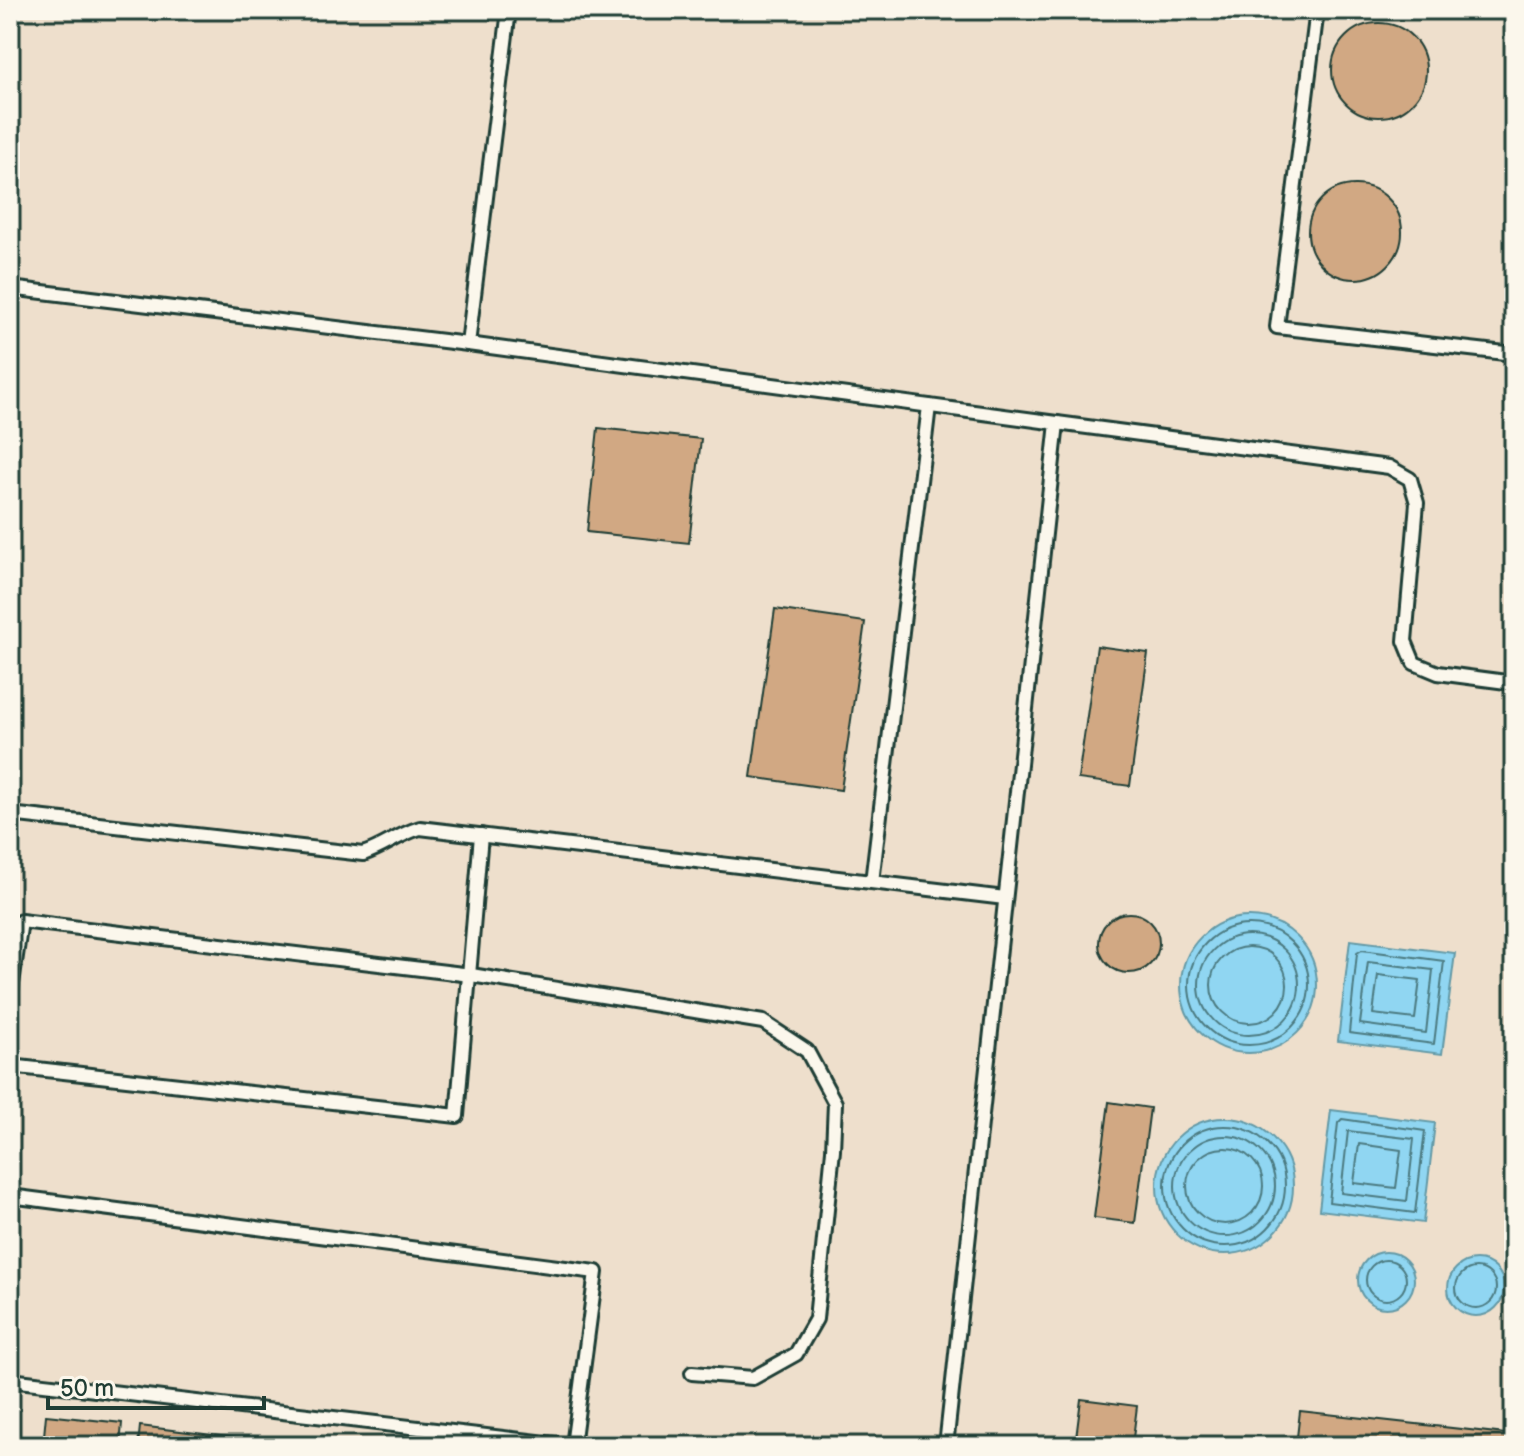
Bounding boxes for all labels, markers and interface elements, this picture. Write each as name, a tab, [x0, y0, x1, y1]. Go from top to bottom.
scale bar	[48, 1360, 264, 1410]
text: 50 m	[60, 1374, 114, 1403]

